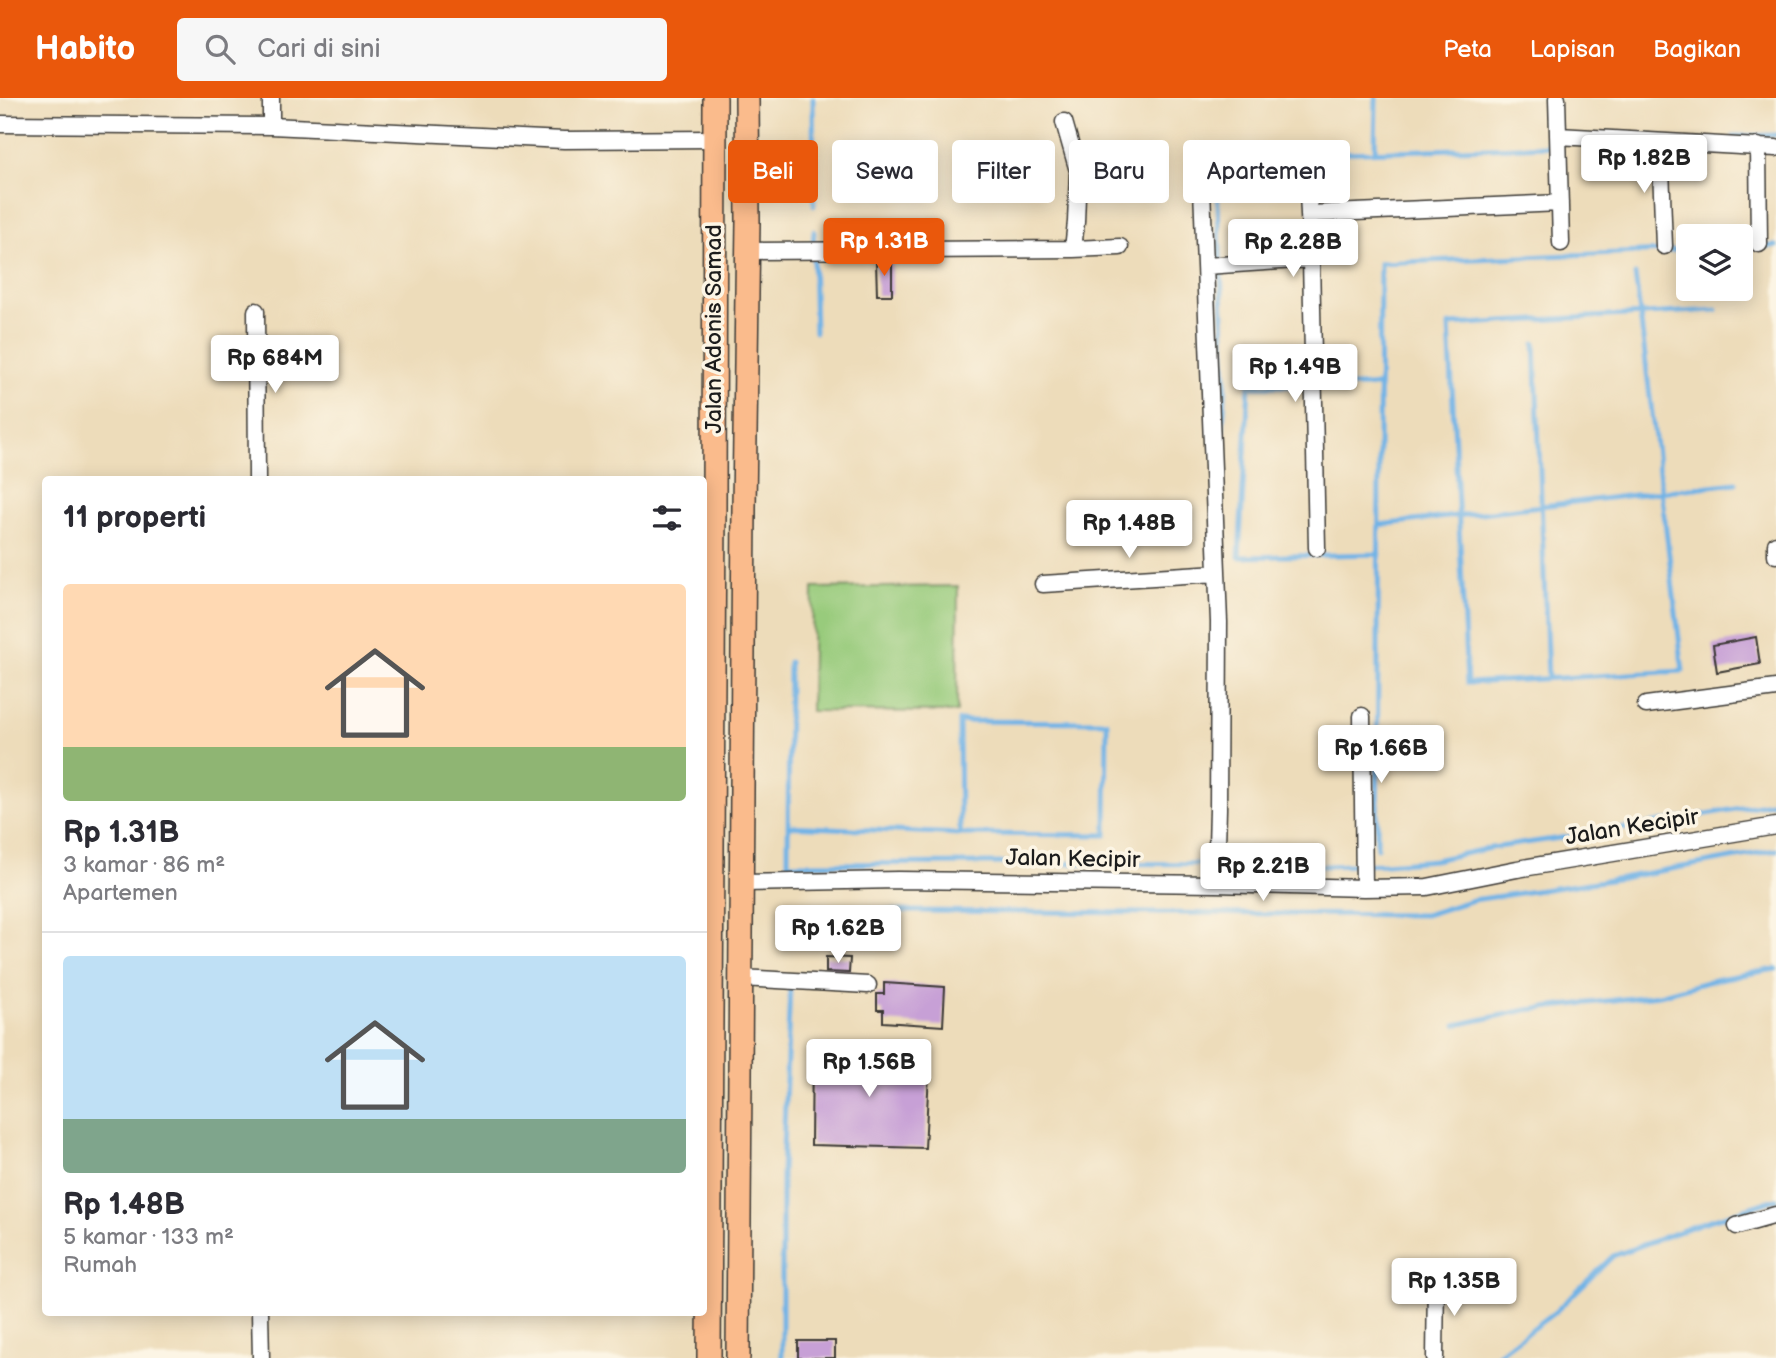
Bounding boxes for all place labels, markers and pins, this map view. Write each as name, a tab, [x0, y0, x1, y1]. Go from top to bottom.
pin: Rp 1.82B	[1572, 136, 1716, 195]
pin: Rp 1.31B	[812, 218, 956, 278]
pin: Rp 2.28B	[1221, 220, 1365, 279]
pin: Rp 684M	[210, 336, 340, 395]
pin: Rp 1.49B	[1223, 344, 1367, 404]
pin: Rp 1.48B	[1057, 500, 1201, 560]
pin: Rp 1.66B	[1309, 726, 1453, 785]
pin: Rp 2.21B	[1191, 844, 1335, 903]
pin: Rp 1.62B	[766, 906, 910, 965]
pin: Rp 1.56B	[797, 1040, 941, 1099]
pin: Rp 1.35B	[1382, 1258, 1526, 1318]

